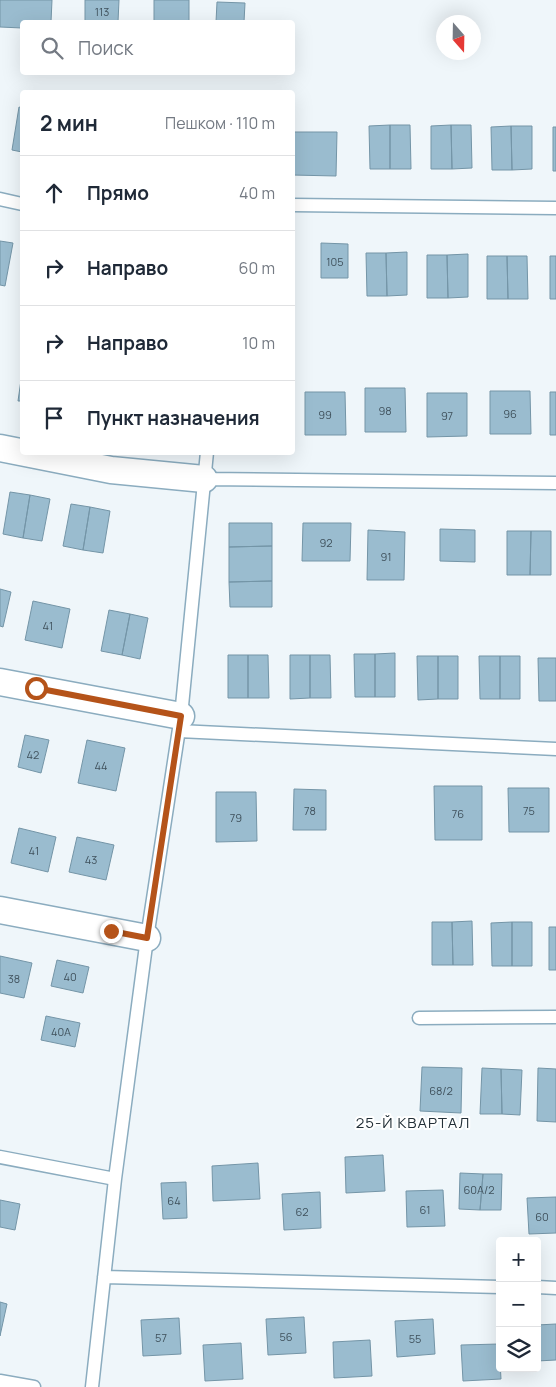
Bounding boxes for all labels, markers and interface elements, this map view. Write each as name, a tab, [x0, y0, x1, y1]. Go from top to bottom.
house number: 113	[95, 4, 109, 19]
north arrow	[436, 15, 481, 60]
search box	[20, 20, 295, 75]
icon: search	[38, 34, 66, 62]
text: Поиск	[78, 35, 133, 61]
text: 2 мин	[40, 109, 98, 137]
text: Пешком · 110 m	[165, 112, 275, 134]
icon: ahead	[40, 179, 68, 207]
text: Прямо	[87, 180, 149, 206]
text: 40 m	[239, 182, 275, 204]
icon: right	[40, 254, 68, 282]
house number: 105	[326, 254, 344, 269]
text: Направо	[87, 255, 168, 281]
text: 60 m	[239, 257, 275, 279]
icon: right	[40, 329, 68, 357]
text: Направо	[87, 330, 168, 356]
text: 10 m	[242, 332, 275, 354]
house number: 98	[378, 403, 392, 418]
icon: arrive	[40, 404, 68, 432]
text: Пункт назначения	[87, 405, 260, 431]
house number: 96	[503, 406, 517, 421]
house number: 99	[318, 407, 332, 422]
house number: 97	[441, 408, 453, 423]
house number: 92	[319, 535, 333, 550]
house number: 91	[380, 549, 392, 564]
house number: 41	[43, 618, 53, 633]
route start	[25, 677, 48, 700]
house number: 42	[27, 747, 39, 762]
house number: 44	[94, 758, 108, 773]
house number: 78	[304, 803, 316, 818]
house number: 75	[523, 803, 535, 818]
house number: 76	[452, 806, 464, 821]
house number: 79	[230, 810, 242, 825]
house number: 41	[29, 843, 39, 858]
house number: 43	[85, 852, 97, 867]
route end	[100, 920, 123, 943]
house number: 40	[63, 969, 77, 984]
house number: 38	[8, 971, 20, 986]
house number: 40А	[51, 1024, 71, 1039]
house number: 68/2	[429, 1083, 453, 1098]
district label: 25-Й КВАРТАЛ	[356, 1112, 470, 1133]
house number: 60А/2	[463, 1182, 495, 1197]
house number: 64	[167, 1193, 181, 1208]
house number: 61	[420, 1202, 430, 1217]
house number: 62	[295, 1204, 309, 1219]
house number: 60	[535, 1209, 549, 1224]
map controls	[496, 1237, 541, 1372]
button: +	[496, 1237, 541, 1282]
button: −	[496, 1282, 541, 1327]
button: layers	[496, 1327, 541, 1372]
house number: 56	[279, 1329, 293, 1344]
house number: 57	[155, 1330, 167, 1345]
house number: 55	[409, 1331, 421, 1346]

